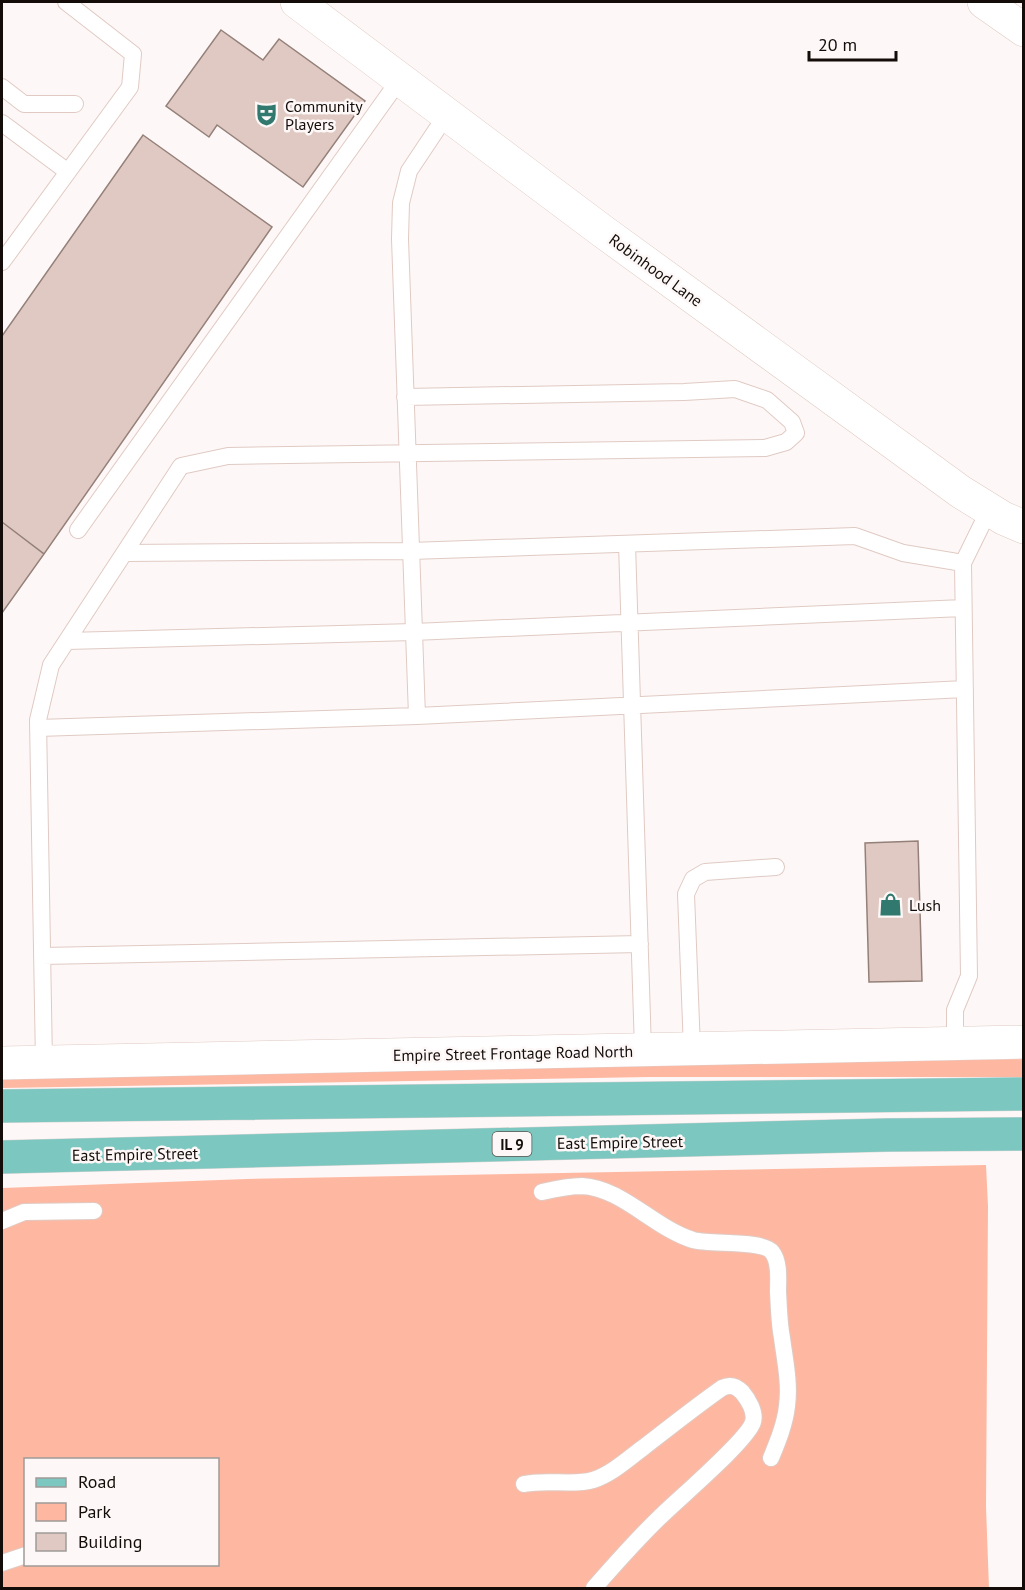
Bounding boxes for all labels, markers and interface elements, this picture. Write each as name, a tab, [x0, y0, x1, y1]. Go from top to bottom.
scale bar	[809, 24, 896, 62]
text: 20 m	[818, 33, 857, 56]
place label: Community Players	[285, 96, 363, 134]
theatre icon: Community Players	[254, 102, 280, 128]
street label: Robinhood Lane	[605, 229, 707, 311]
shop icon: Lush	[878, 892, 904, 918]
place label: Lush	[909, 895, 941, 915]
street label: Empire Street Frontage Road North	[393, 1041, 633, 1065]
street label: East Empire Street	[557, 1131, 684, 1153]
road number: IL 9	[492, 1132, 532, 1156]
street label: East Empire Street	[72, 1143, 199, 1165]
legend	[24, 1458, 219, 1566]
text: Road	[78, 1470, 116, 1493]
text: Park	[78, 1500, 111, 1523]
text: Building	[78, 1530, 142, 1553]

